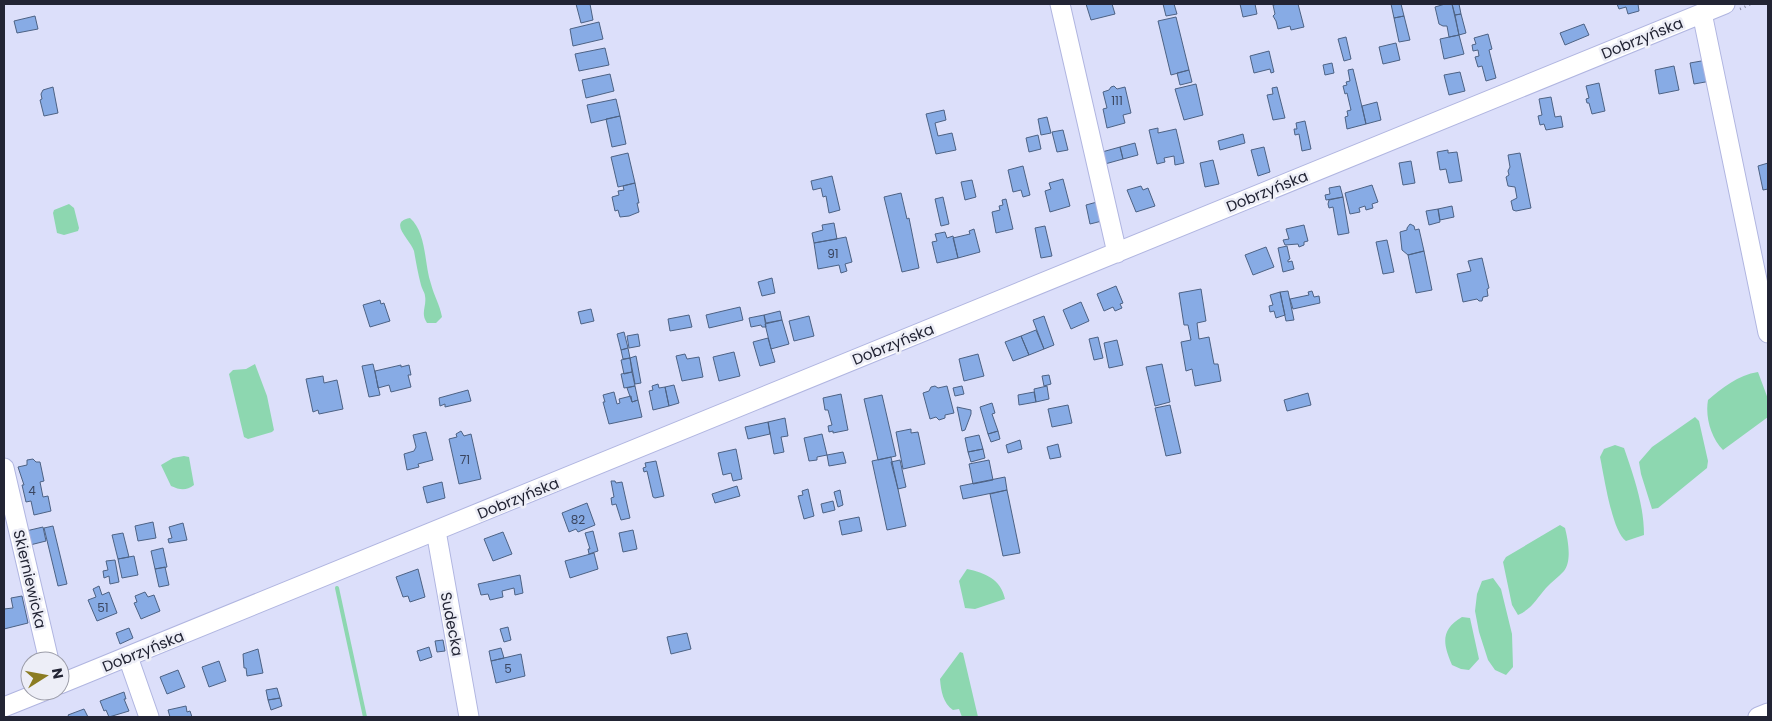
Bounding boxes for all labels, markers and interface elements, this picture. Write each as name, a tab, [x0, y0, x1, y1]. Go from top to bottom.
street label: Dobrzyńska	[1598, 12, 1686, 64]
house number: 111	[1111, 92, 1123, 109]
street label: Dobrzyńska	[1223, 165, 1311, 217]
house number: 91	[827, 245, 839, 262]
street label: Dobrzyńska	[849, 318, 937, 370]
house number: 71	[460, 451, 470, 468]
street label: Dobrzyńska	[474, 472, 562, 524]
house number: 4	[28, 482, 36, 499]
house number: 82	[571, 511, 585, 528]
street label: Skierniewicka	[8, 528, 52, 630]
street label: Sudecka	[436, 590, 468, 658]
house number: 51	[97, 599, 109, 616]
street label: Dobrzyńska	[99, 625, 187, 677]
north arrow	[20, 651, 70, 701]
house number: 5	[504, 660, 512, 677]
text: N	[47, 666, 69, 681]

